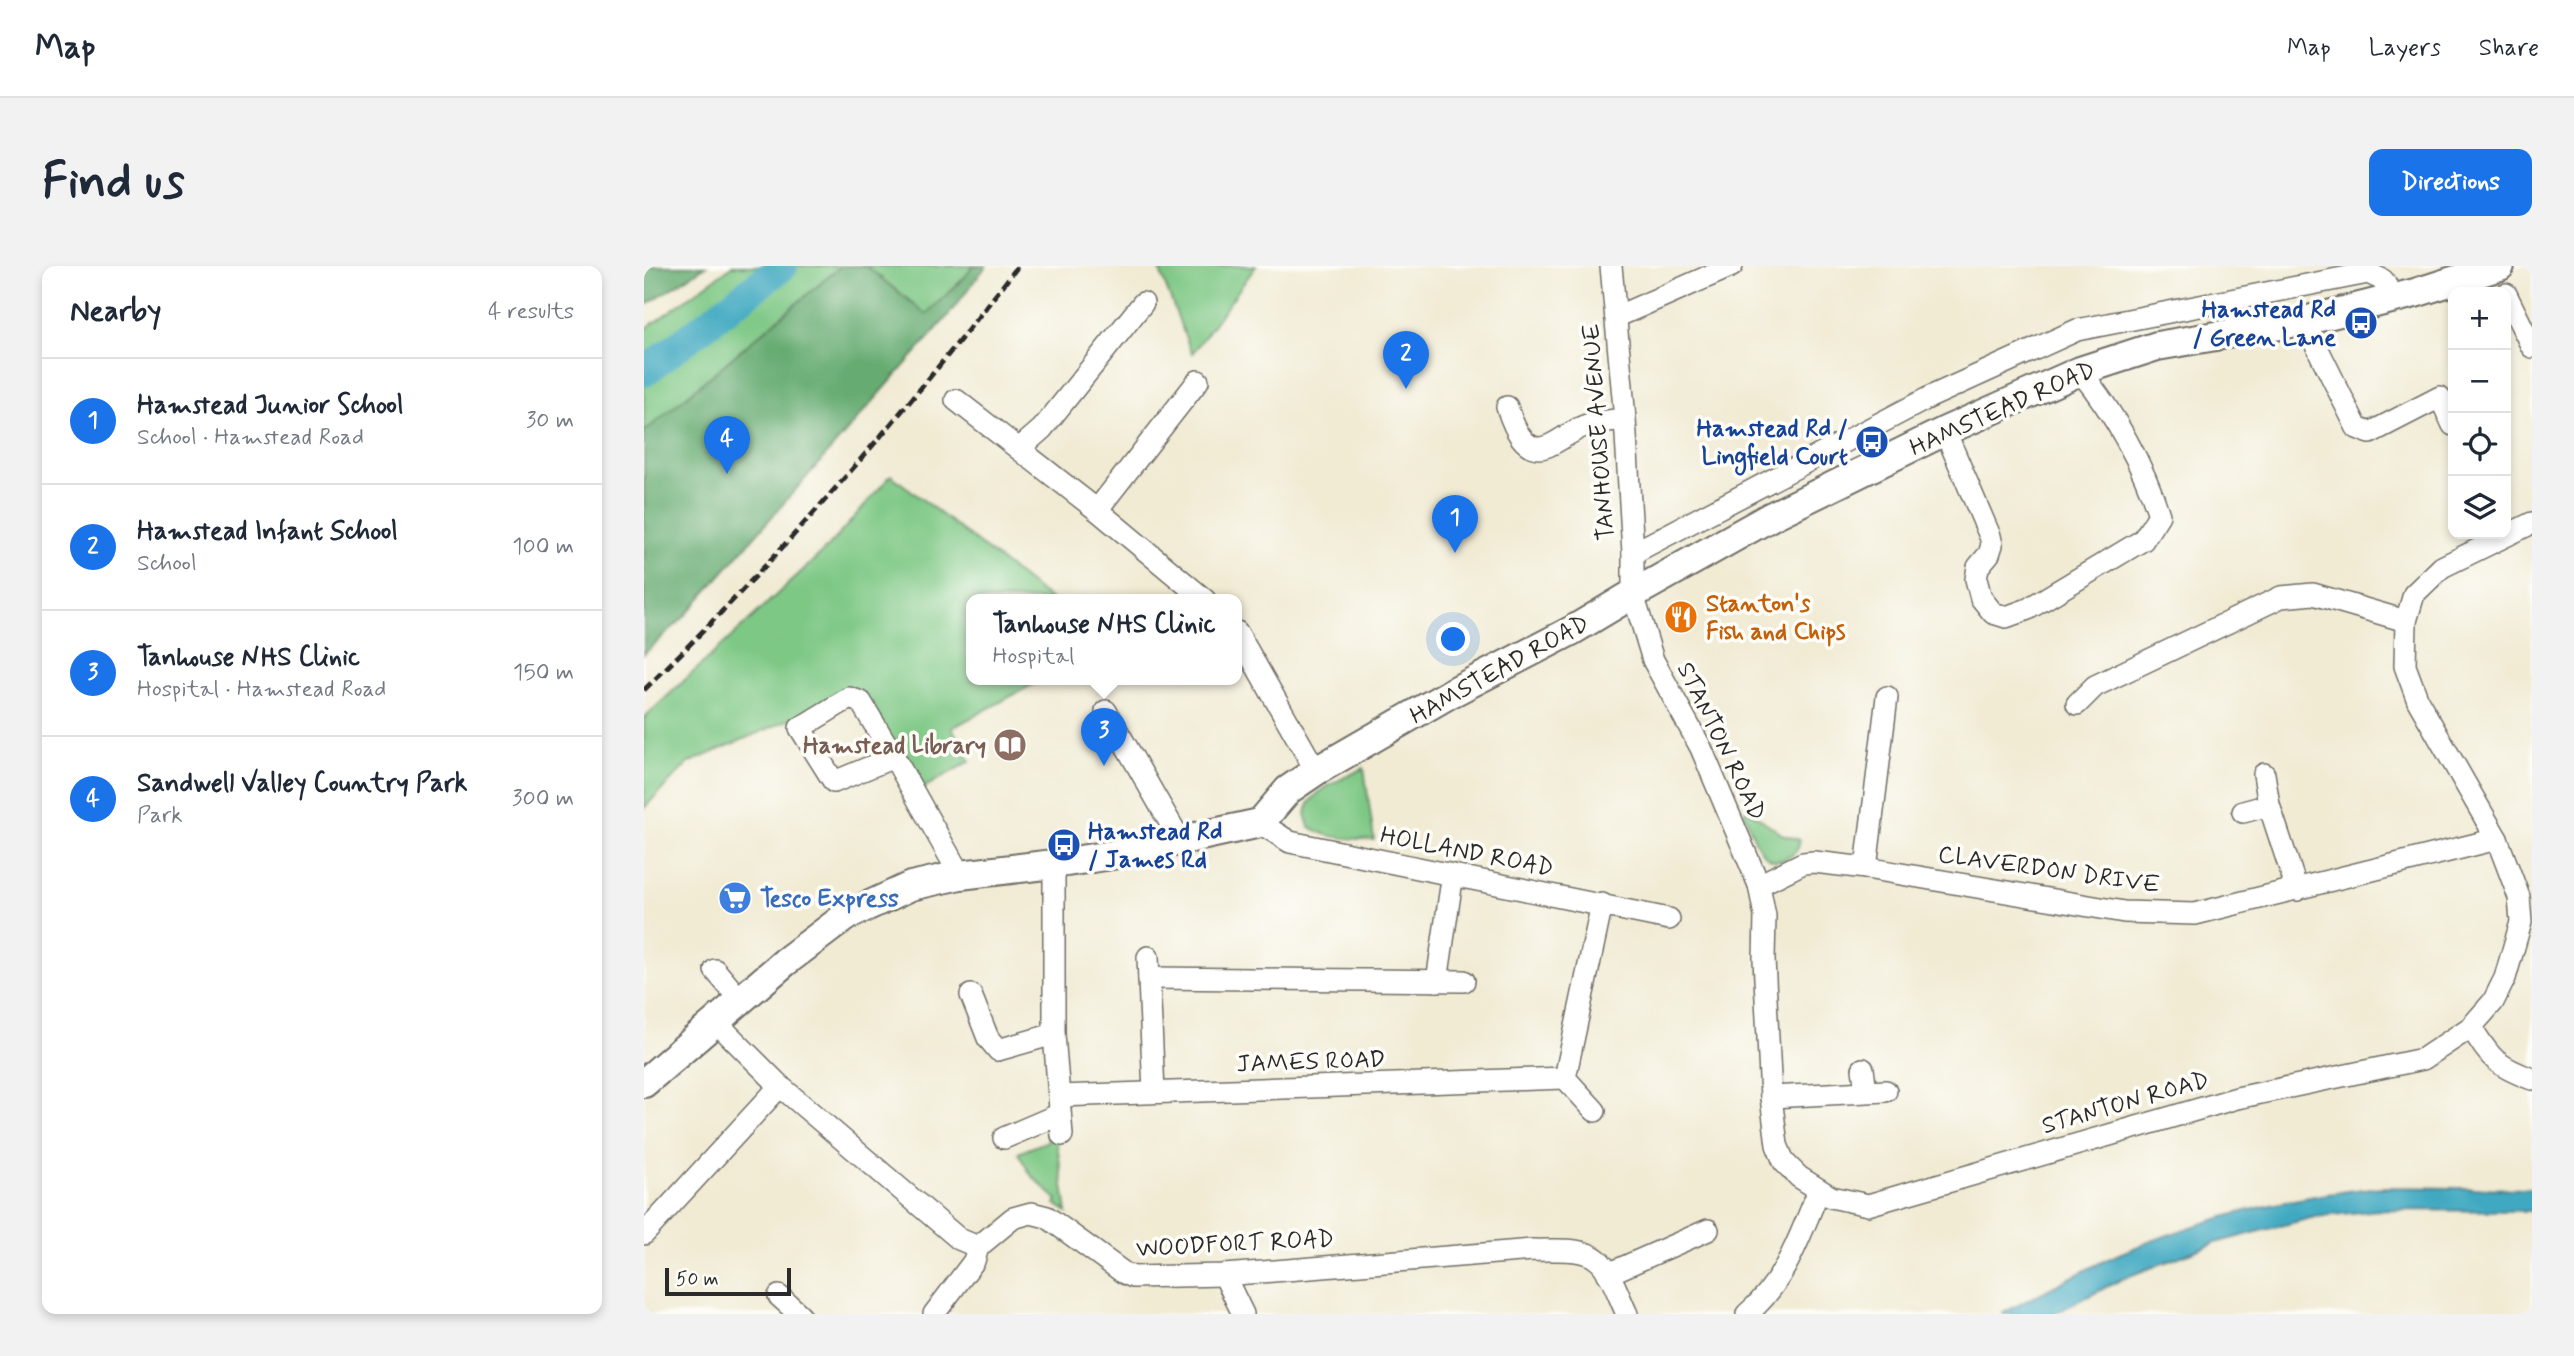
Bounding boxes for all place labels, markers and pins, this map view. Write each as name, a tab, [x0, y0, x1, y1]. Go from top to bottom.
place label: Hamstead Rd / Green Lane	[2193, 295, 2336, 354]
bus stop icon: Hamstead Rd / Green Lane	[2342, 304, 2380, 342]
pin: 2	[1383, 331, 1429, 389]
place label: Hamstead Rd / Lingfield Court	[1697, 414, 1848, 476]
pin: 4	[704, 416, 750, 474]
bus stop icon: Hamstead Rd / Lingfield Court	[1853, 423, 1891, 461]
pin: 1	[1432, 495, 1478, 553]
place label: Stanton's Fish and Chips	[1706, 589, 1846, 648]
restaurant icon: Stanton's Fish and Chips	[1662, 598, 1700, 636]
pin: 3	[1081, 708, 1127, 766]
library icon: Hamstead Library	[991, 726, 1029, 764]
place label: Hamstead Library	[803, 731, 986, 762]
place label: Hamstead Rd / James Rd	[1088, 817, 1223, 876]
bus stop icon: Hamstead Rd / James Rd	[1045, 826, 1083, 864]
supermarket icon: Tesco Express	[716, 879, 754, 917]
place label: Tesco Express	[760, 884, 899, 915]

